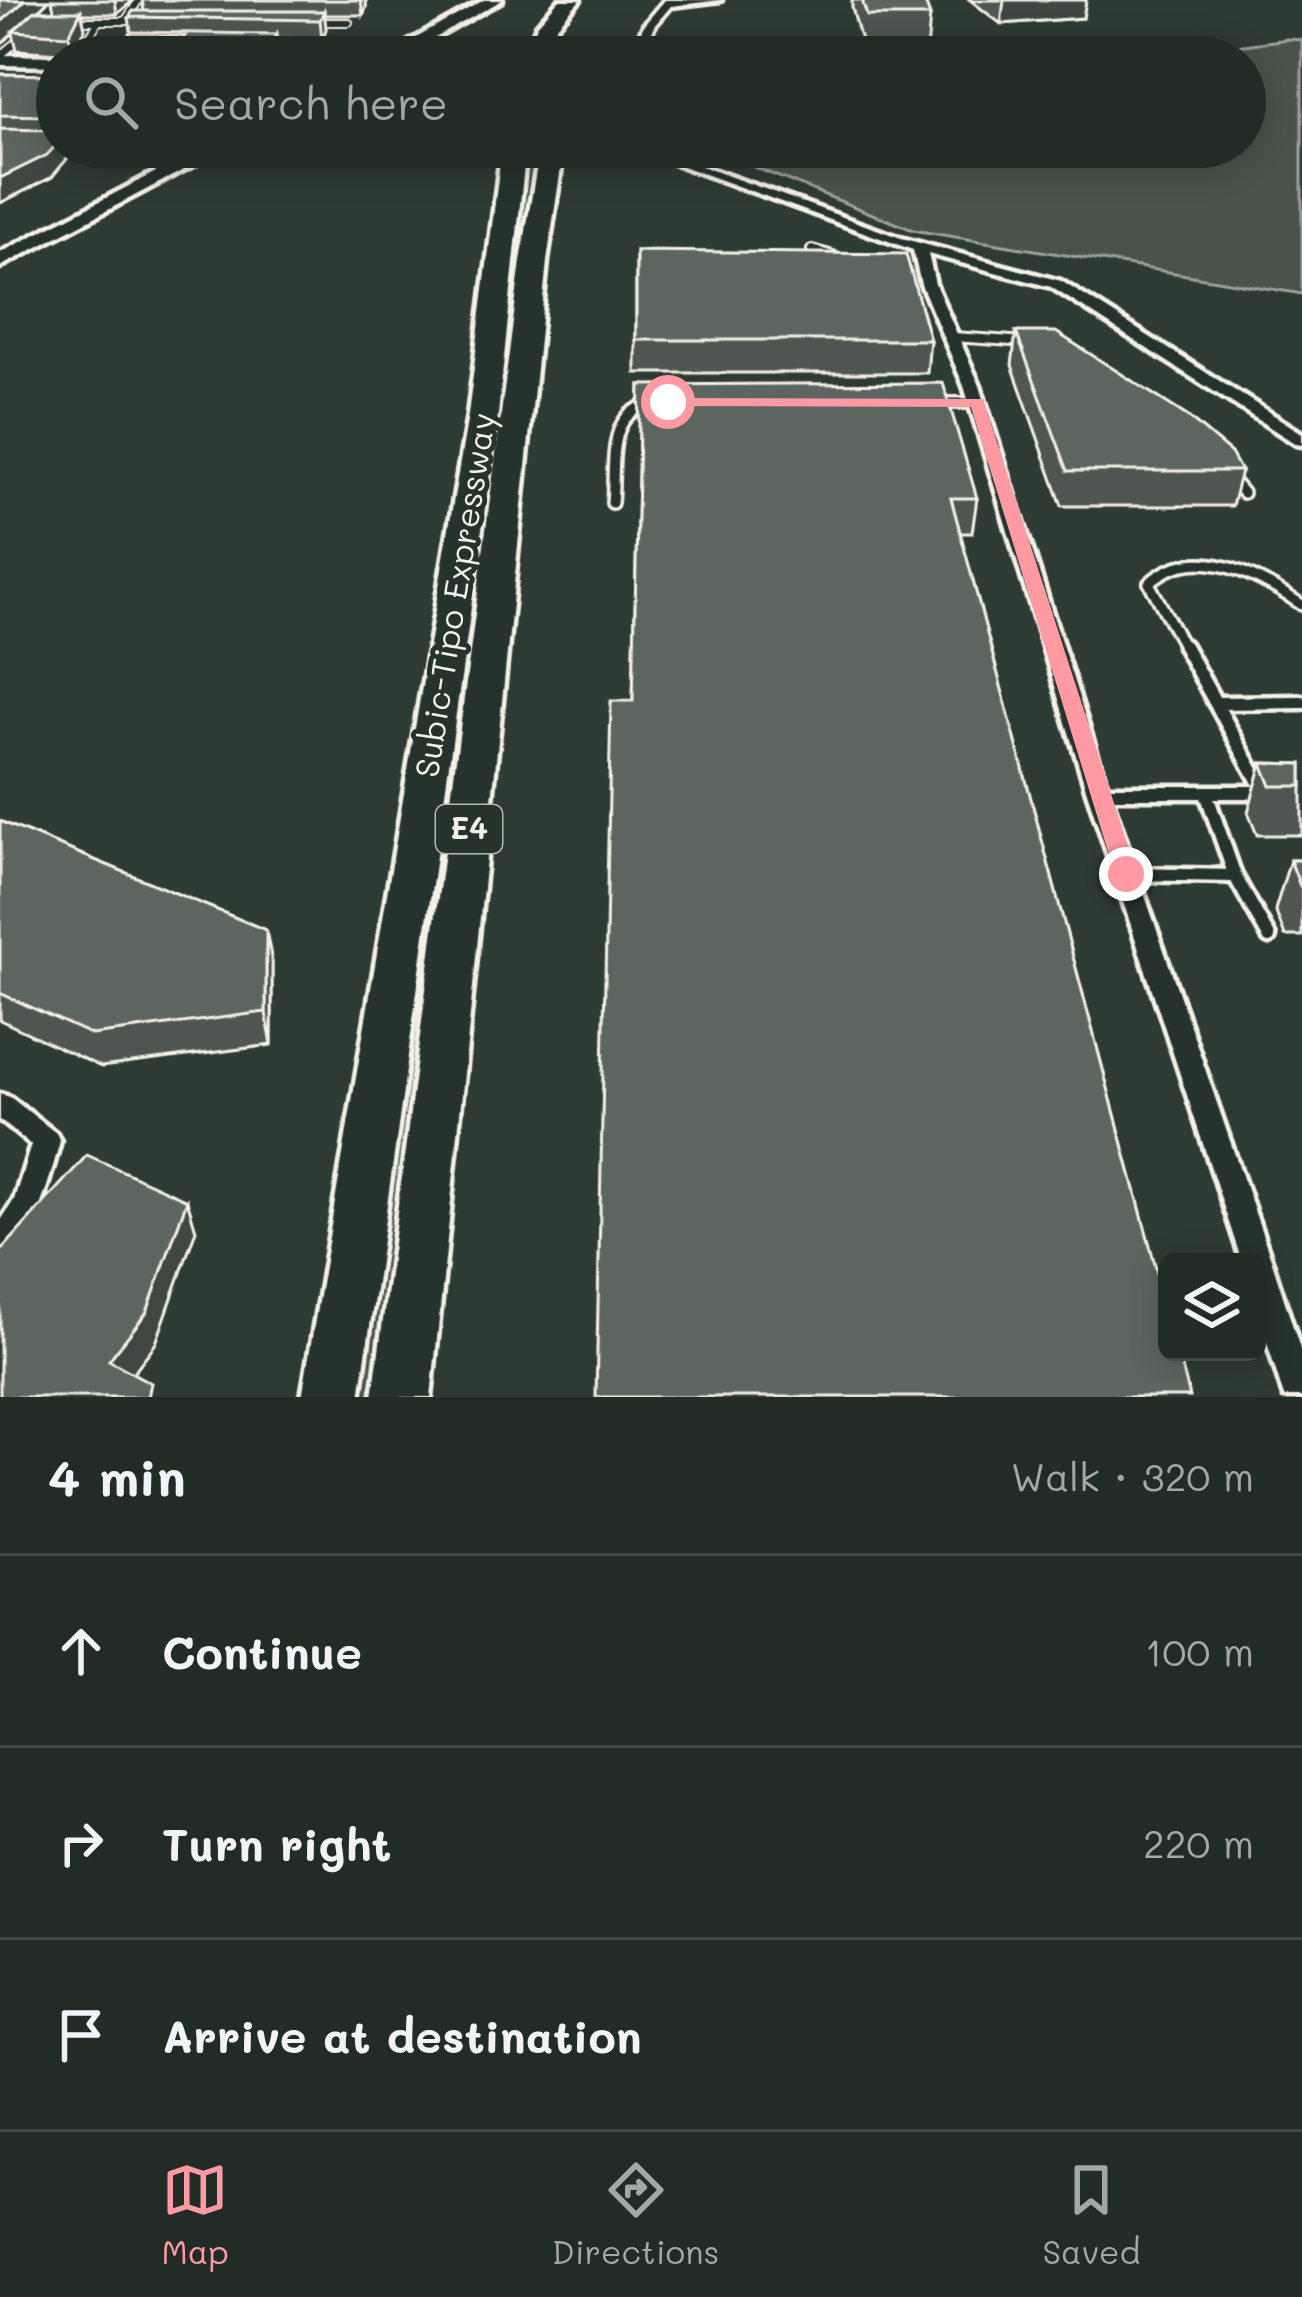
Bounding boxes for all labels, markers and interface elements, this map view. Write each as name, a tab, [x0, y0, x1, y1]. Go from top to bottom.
search box	[36, 36, 1266, 168]
icon: search	[78, 69, 144, 135]
text: Search here	[174, 73, 448, 131]
route start	[641, 375, 695, 429]
street label: Subic-Tipo Expressway	[403, 409, 505, 780]
road number: E4	[436, 805, 502, 853]
route end	[1099, 847, 1153, 901]
map controls	[1158, 1253, 1266, 1361]
button: layers	[1158, 1253, 1266, 1361]
text: 4 min	[48, 1442, 186, 1509]
text: Walk · 320 m	[1011, 1450, 1254, 1501]
icon: ahead	[48, 1618, 114, 1684]
text: Continue	[162, 1622, 362, 1680]
text: 100 m	[1145, 1625, 1254, 1676]
icon: right	[48, 1810, 114, 1876]
text: Turn right	[162, 1814, 391, 1872]
text: 220 m	[1143, 1817, 1254, 1868]
icon: arrive	[48, 2002, 114, 2068]
text: Arrive at destination	[162, 2006, 642, 2064]
tab: Map	[162, 2157, 229, 2272]
tab: Directions	[552, 2157, 719, 2272]
tab: Saved	[1043, 2157, 1140, 2272]

